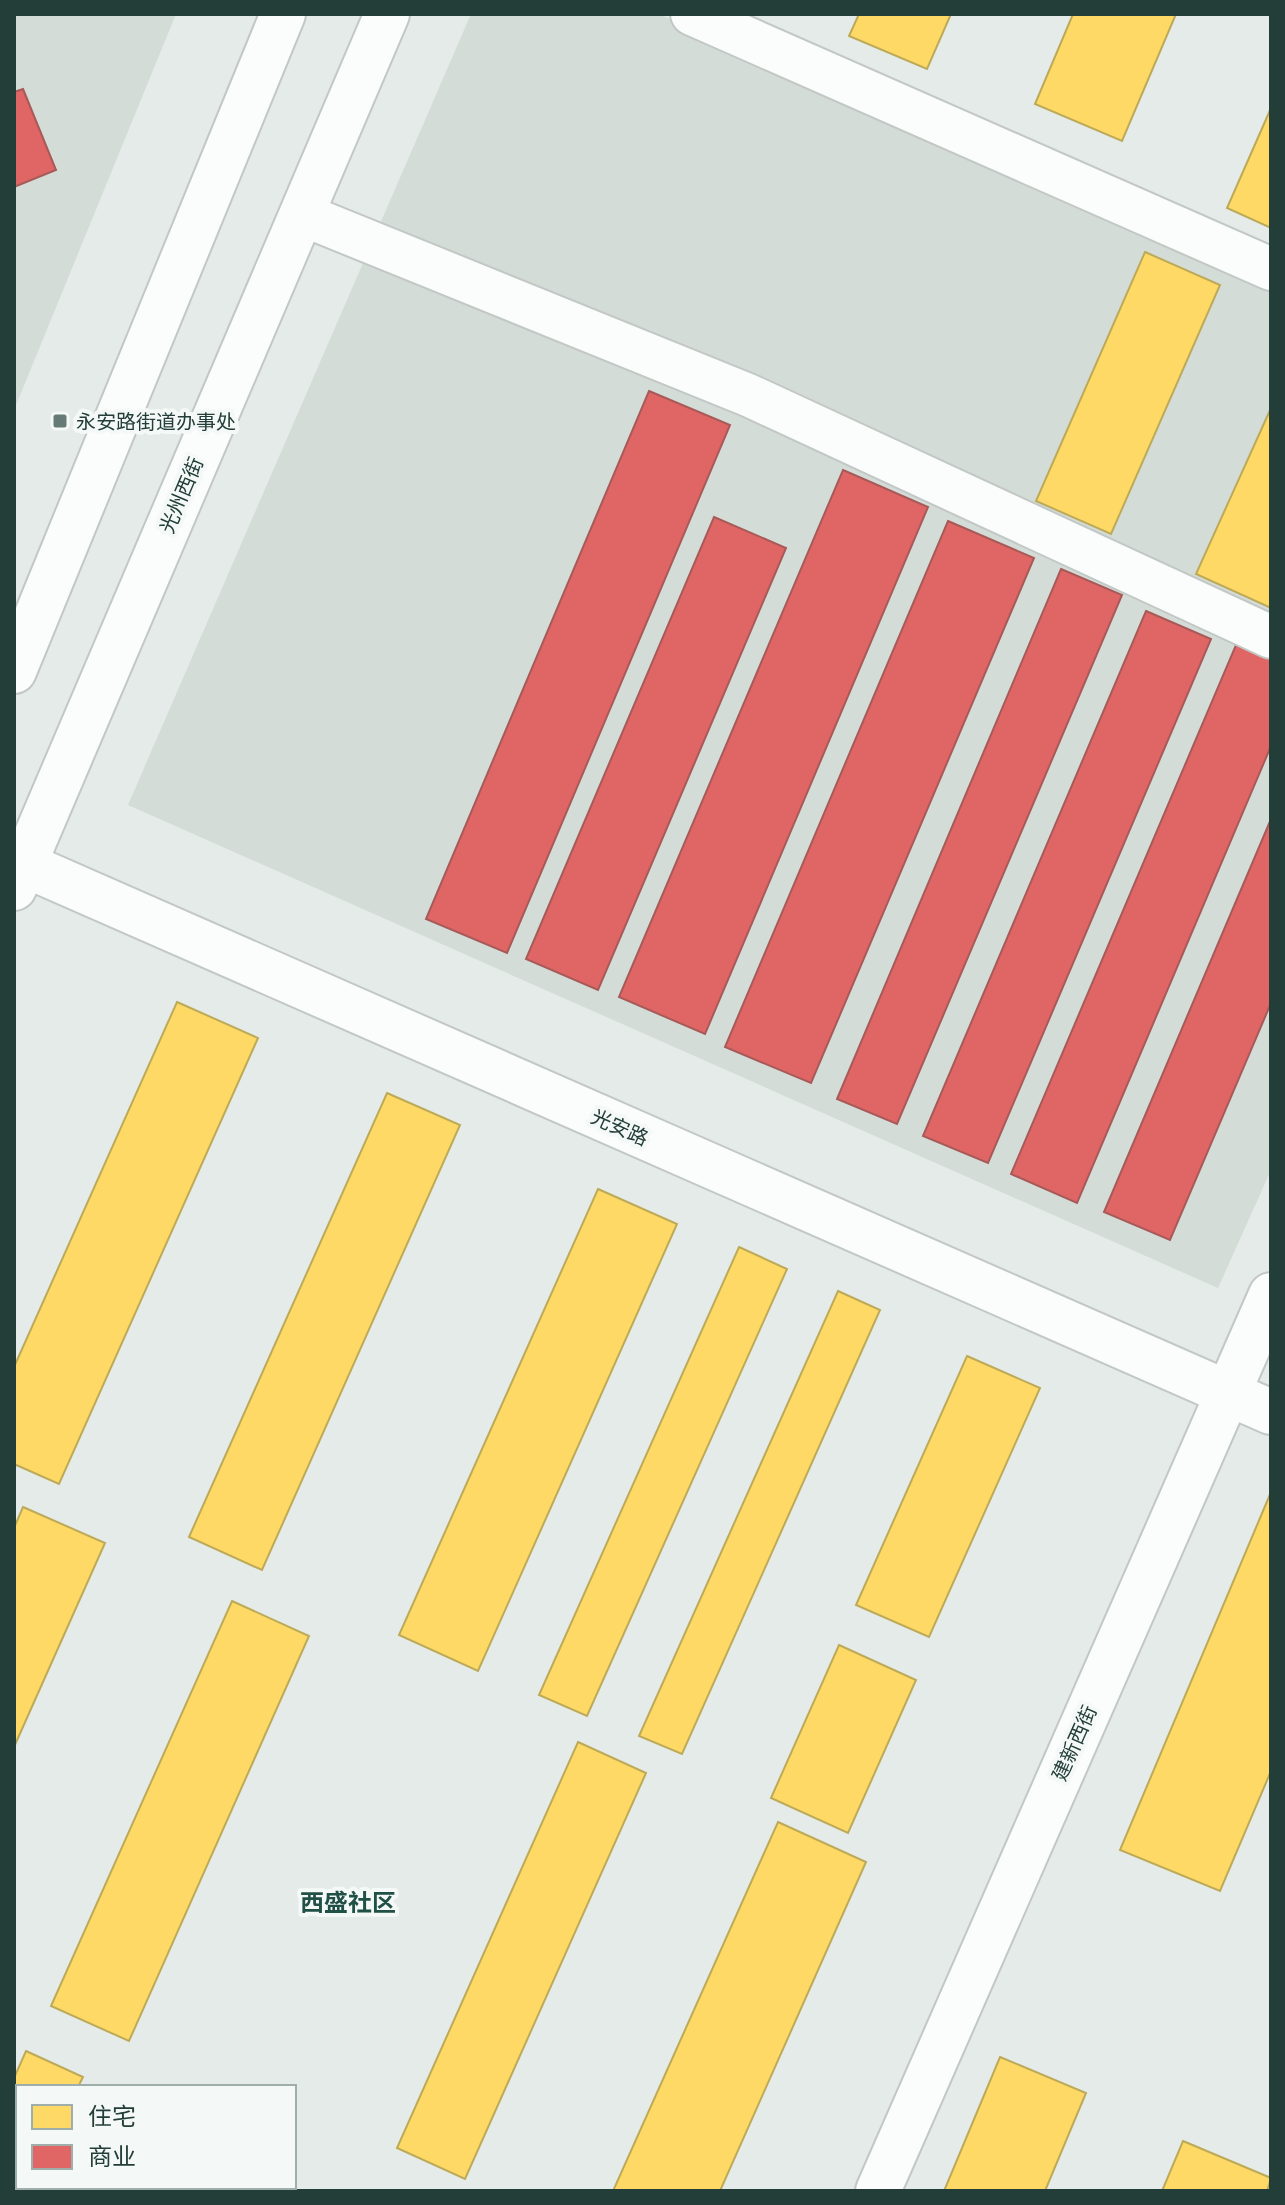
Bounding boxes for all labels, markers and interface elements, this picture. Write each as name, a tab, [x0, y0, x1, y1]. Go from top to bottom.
place label: 永安路街道办事处	[76, 410, 236, 433]
marker: 永安路街道办事处	[51, 412, 69, 430]
street label: 光州西街	[155, 454, 207, 536]
street label: 光安路	[588, 1104, 652, 1150]
street label: 建新西街	[1047, 1702, 1101, 1784]
district label: 西盛社区	[300, 1889, 396, 1916]
legend	[16, 2085, 296, 2189]
text: 住宅	[88, 2103, 136, 2130]
text: 商业	[88, 2143, 136, 2170]

